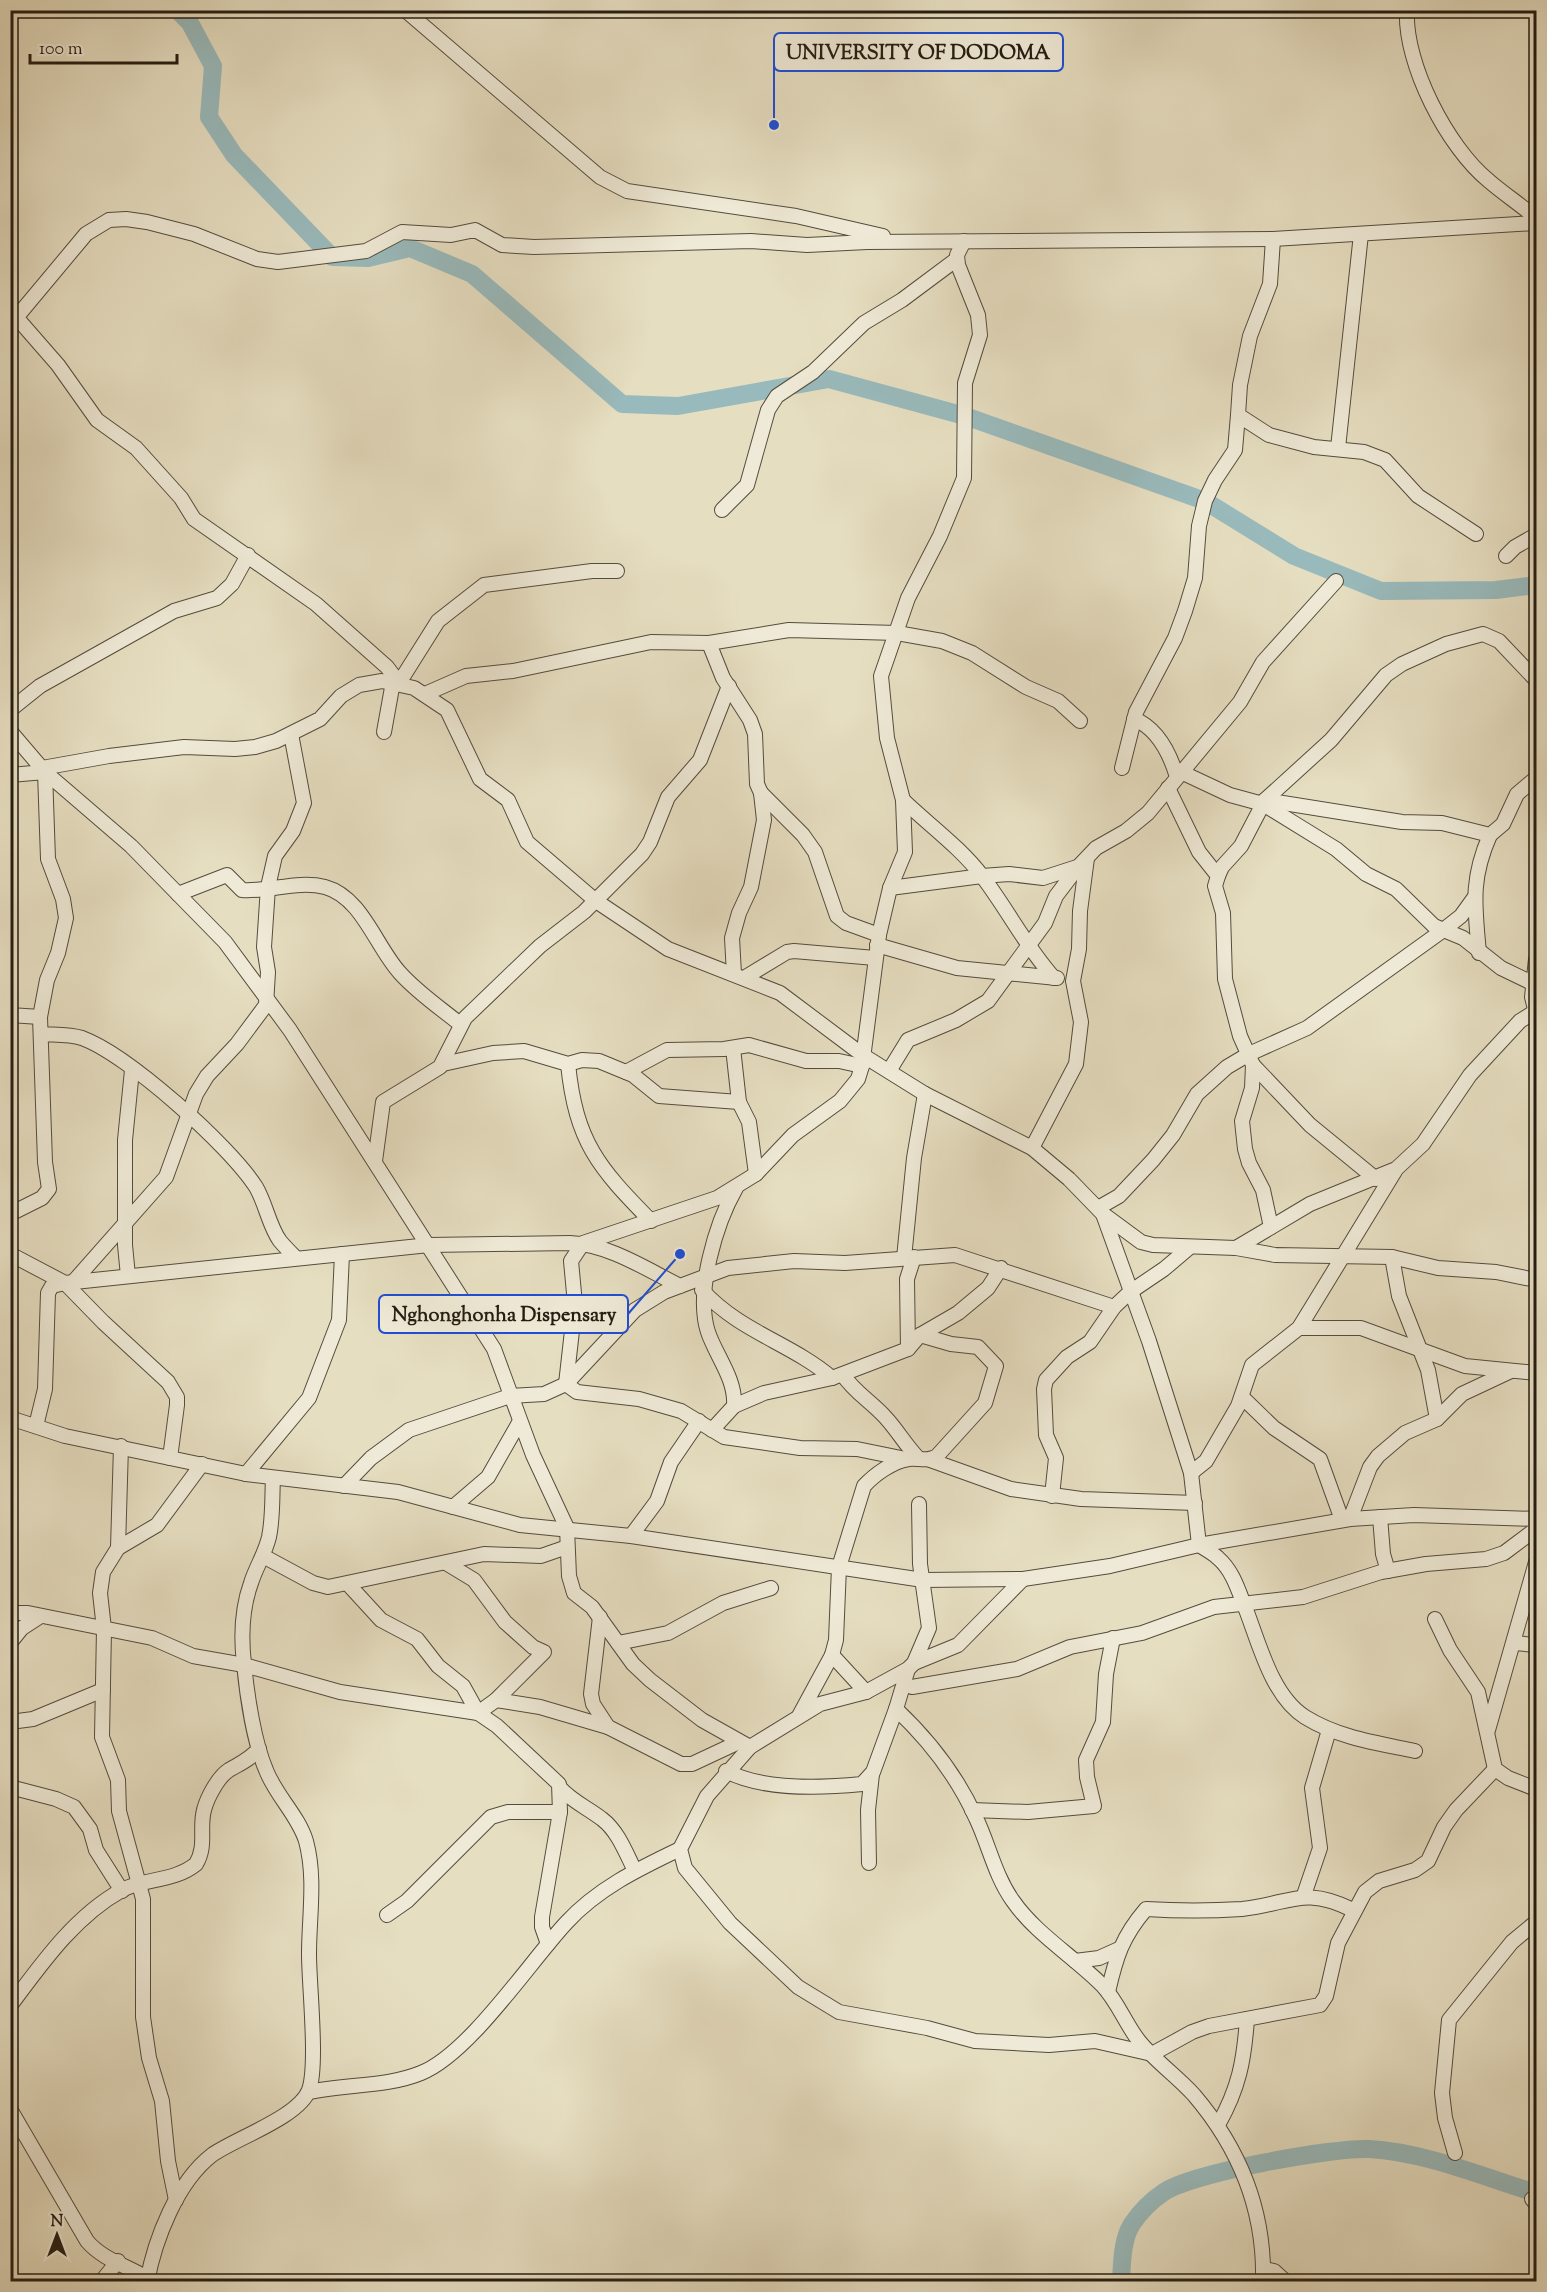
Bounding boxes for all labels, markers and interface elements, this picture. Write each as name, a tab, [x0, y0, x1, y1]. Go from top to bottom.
scale bar	[30, 27, 177, 65]
callout: UNIVERSITY OF DODOMA	[774, 33, 1063, 71]
text: 100 m	[39, 37, 83, 63]
text: UNIVERSITY OF DODOMA	[786, 40, 1051, 69]
callout: Nghonghonha Dispensary	[379, 1295, 628, 1333]
text: Nghonghonha Dispensary	[392, 1302, 616, 1331]
north arrow	[27, 2205, 87, 2265]
text: N	[51, 2211, 64, 2234]

